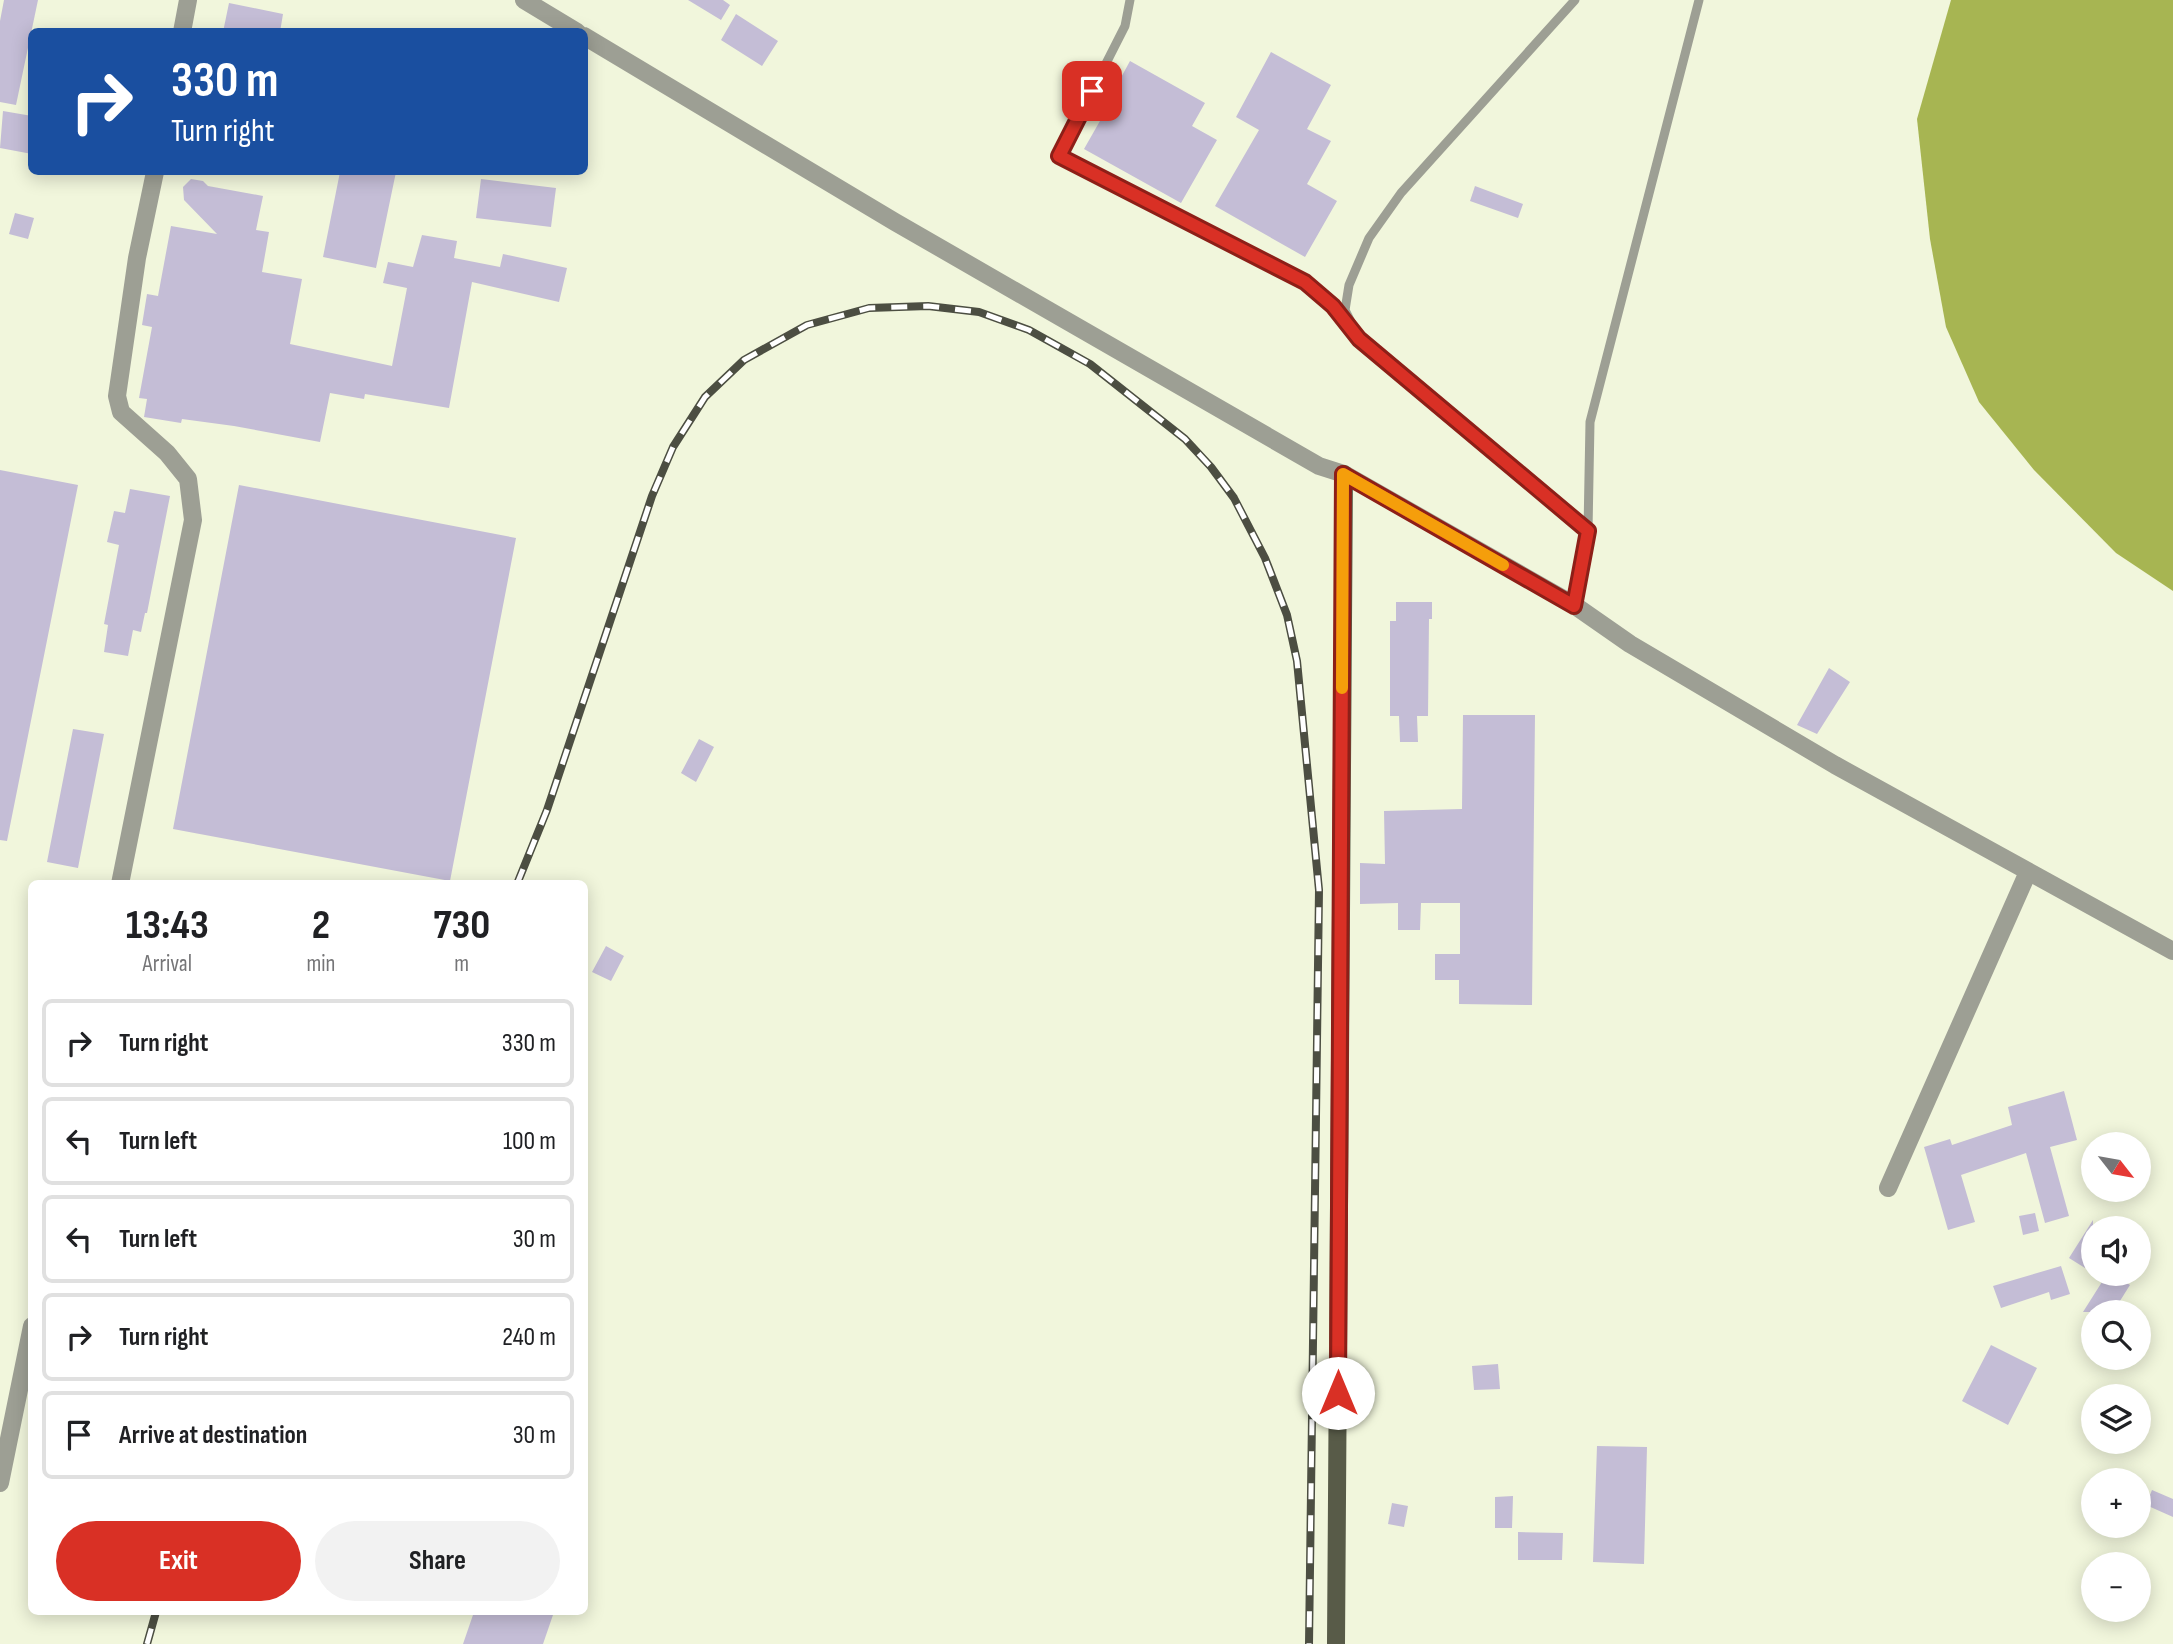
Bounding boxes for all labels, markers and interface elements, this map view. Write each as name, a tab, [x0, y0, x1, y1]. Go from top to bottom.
text: 330 m	[171, 52, 278, 111]
icon: right	[56, 56, 147, 147]
pin	[1062, 61, 1122, 121]
icon: arrive	[1073, 72, 1111, 110]
text: Turn right	[171, 112, 275, 151]
text: 13:43	[126, 900, 209, 951]
text: 2	[312, 900, 330, 951]
text: 730	[433, 900, 490, 951]
text: Arrival	[143, 950, 192, 978]
text: min	[307, 950, 335, 978]
text: m	[454, 950, 469, 978]
icon: right	[60, 1024, 98, 1062]
text: Turn right	[119, 1028, 208, 1059]
text: 330 m	[502, 1028, 556, 1059]
icon: left	[60, 1122, 98, 1160]
text: Turn left	[119, 1126, 197, 1157]
text: 100 m	[503, 1126, 556, 1157]
north arrow	[2081, 1132, 2151, 1202]
map controls	[2081, 1132, 2151, 1622]
button: sound	[2081, 1216, 2151, 1286]
icon: left	[60, 1220, 98, 1258]
text: Turn left	[119, 1224, 197, 1255]
text: 30 m	[513, 1224, 556, 1255]
button: search	[2081, 1300, 2151, 1370]
icon: right	[60, 1318, 98, 1356]
text: Turn right	[119, 1322, 208, 1353]
text: 240 m	[502, 1322, 556, 1353]
position arrow	[1301, 1356, 1375, 1430]
button: layers	[2081, 1384, 2151, 1454]
icon: arrive	[60, 1416, 98, 1454]
text: Arrive at destination	[119, 1420, 307, 1451]
text: 30 m	[513, 1420, 556, 1451]
button: +	[2081, 1468, 2151, 1538]
button: Exit	[56, 1521, 301, 1601]
button: Share	[315, 1521, 560, 1601]
button: −	[2081, 1552, 2151, 1622]

